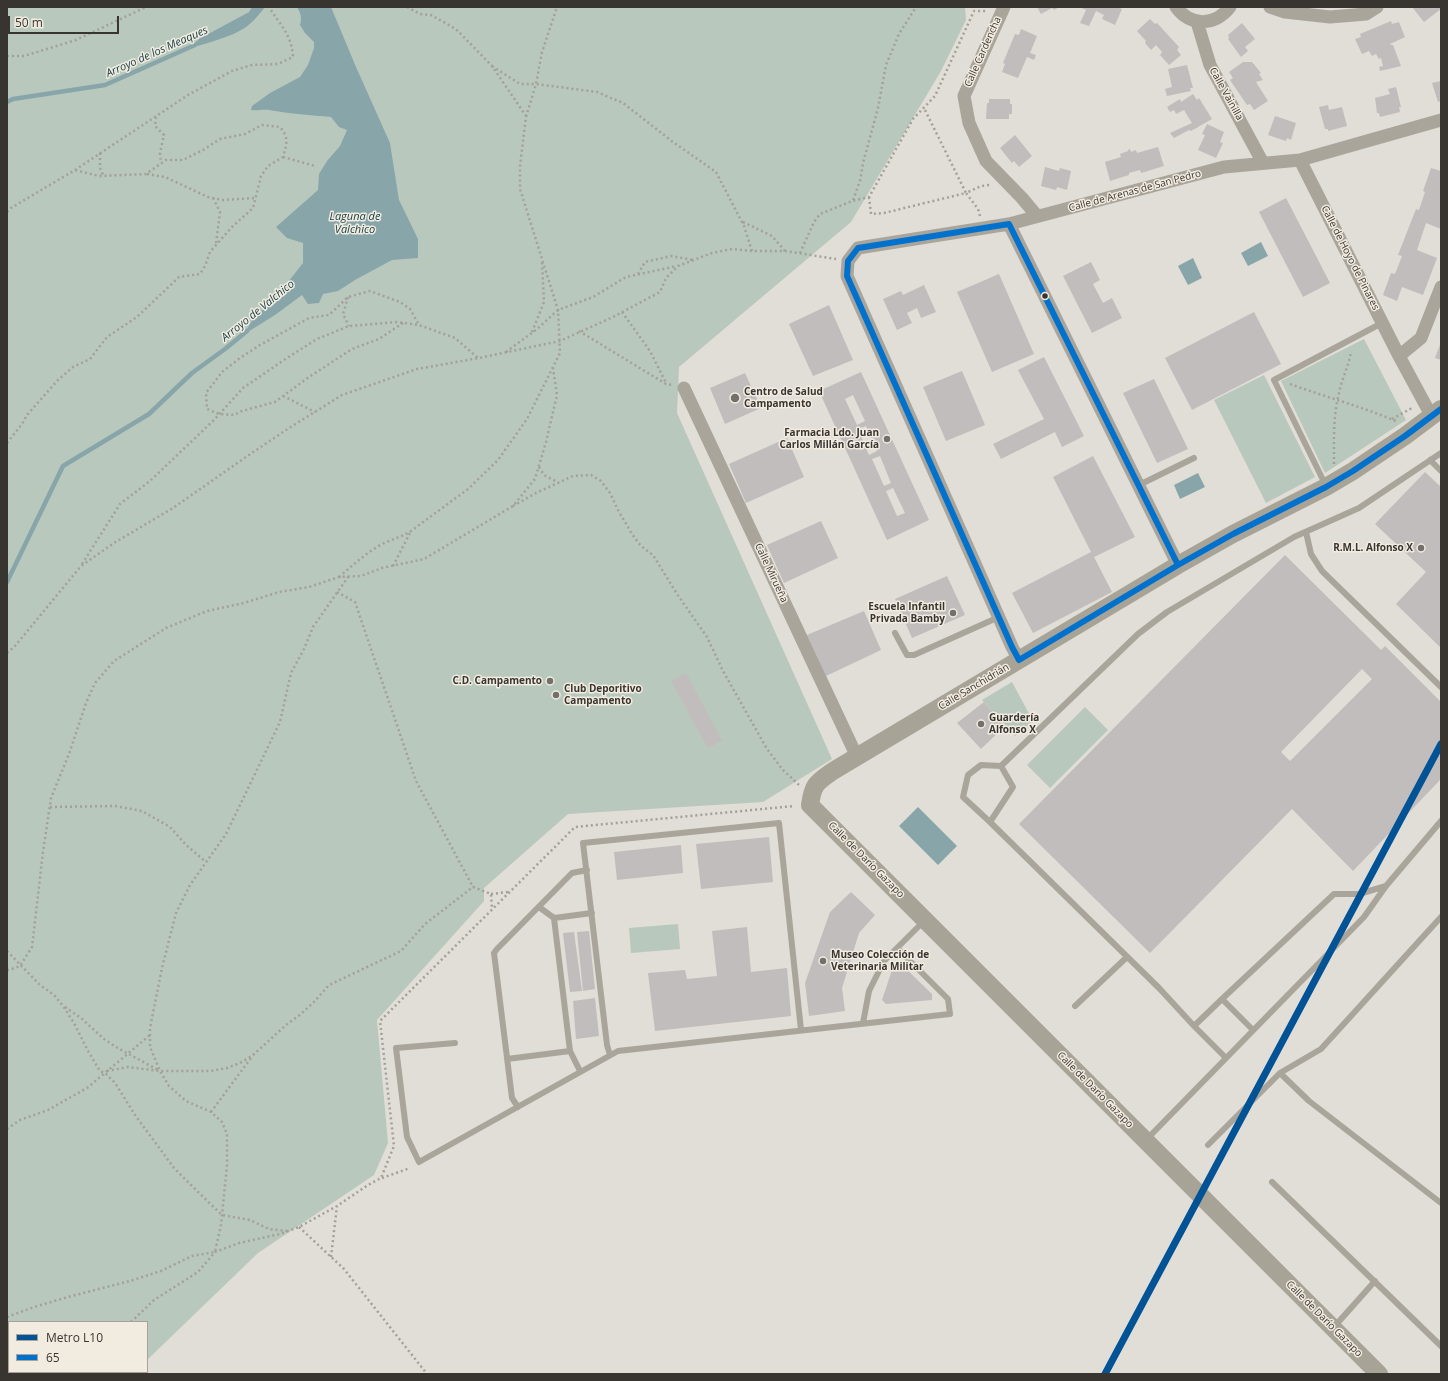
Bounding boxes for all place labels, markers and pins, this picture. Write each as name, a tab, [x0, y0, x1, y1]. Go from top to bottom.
unlabelled marker	[1040, 291, 1050, 301]
place label: Centro de Salud Campamento	[744, 386, 823, 410]
marker: Centro de Salud Campamento	[729, 392, 741, 404]
place label: Farmacia Ldo. Juan Carlos Millán García	[779, 427, 879, 450]
marker: Farmacia Ldo. Juan Carlos Millán García	[882, 434, 892, 444]
place label: R.M.L. Alfonso X	[1333, 542, 1413, 554]
marker: R.M.L. Alfonso X	[1416, 543, 1426, 553]
place label: Escuela Infantil Privada Bamby	[868, 601, 945, 624]
marker: Escuela Infantil Privada Bamby	[948, 608, 958, 618]
place label: C.D. Campamento	[452, 675, 542, 687]
marker: C.D. Campamento	[545, 676, 555, 686]
place label: Club Deporitivo Campamento	[564, 683, 642, 706]
marker: Club Deporitivo Campamento	[551, 690, 561, 700]
place label: Guardería Alfonso X	[989, 712, 1039, 736]
marker: Guardería Alfonso X	[976, 719, 986, 729]
place label: Museo Colección de Veterinaria Militar	[831, 949, 929, 972]
marker: Museo Colección de Veterinaria Militar	[818, 956, 828, 966]

